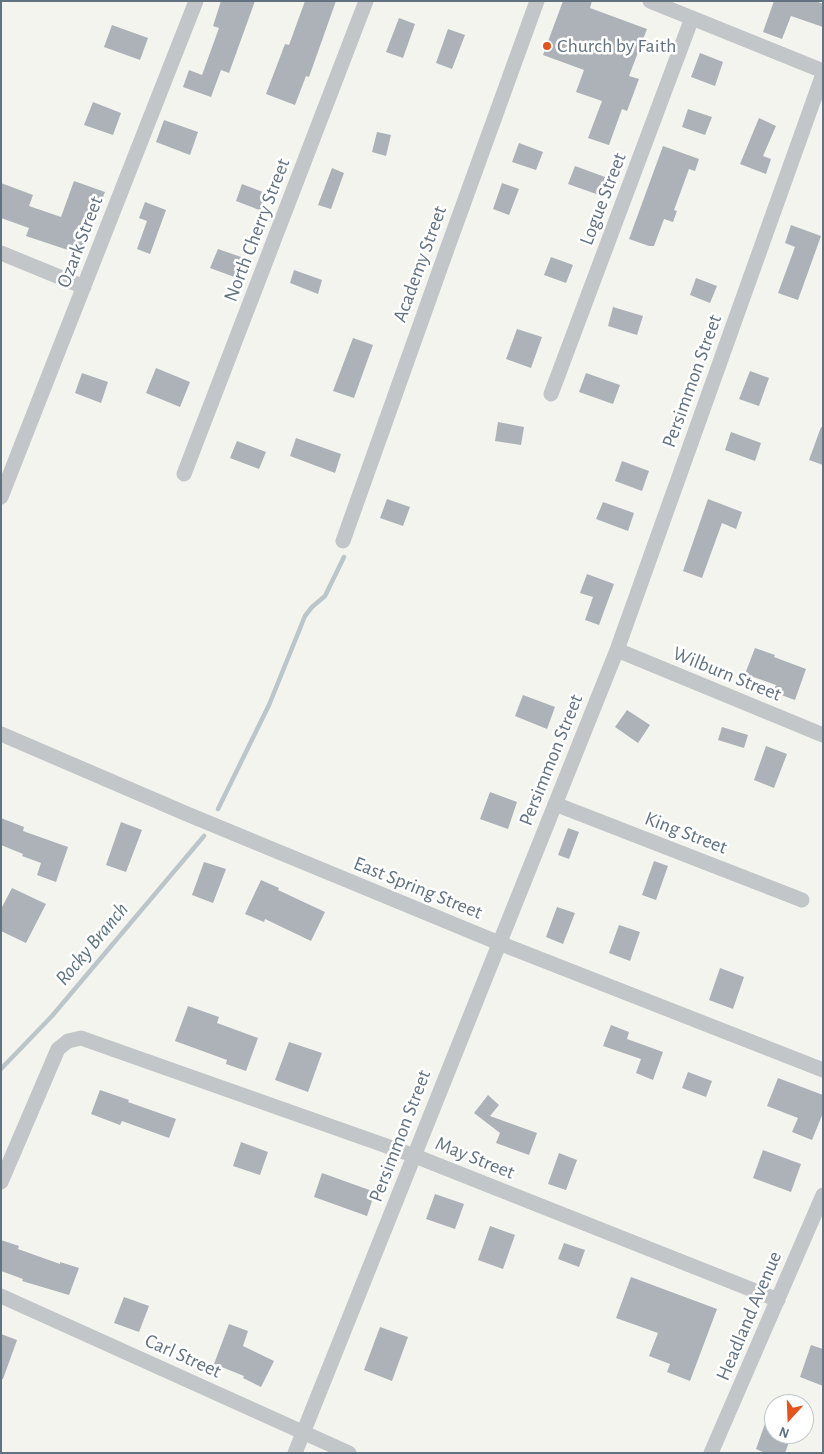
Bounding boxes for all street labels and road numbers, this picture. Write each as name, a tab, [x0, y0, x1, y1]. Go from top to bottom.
street label: Logue Street	[574, 149, 632, 249]
street label: North Cherry Street	[219, 155, 295, 305]
street label: Ozark Street	[52, 193, 108, 291]
street label: Academy Street	[388, 203, 452, 325]
street label: Persimmon Street	[657, 311, 727, 451]
street label: Wilburn Street	[669, 641, 785, 707]
street label: Persimmon Street	[514, 691, 588, 829]
street label: King Street	[641, 806, 731, 860]
street label: East Spring Street	[350, 851, 486, 925]
street label: Persimmon Street	[364, 1067, 436, 1205]
street label: May Street	[432, 1131, 518, 1185]
street label: Headland Avenue	[711, 1248, 787, 1384]
street label: Carl Street	[141, 1329, 225, 1383]

